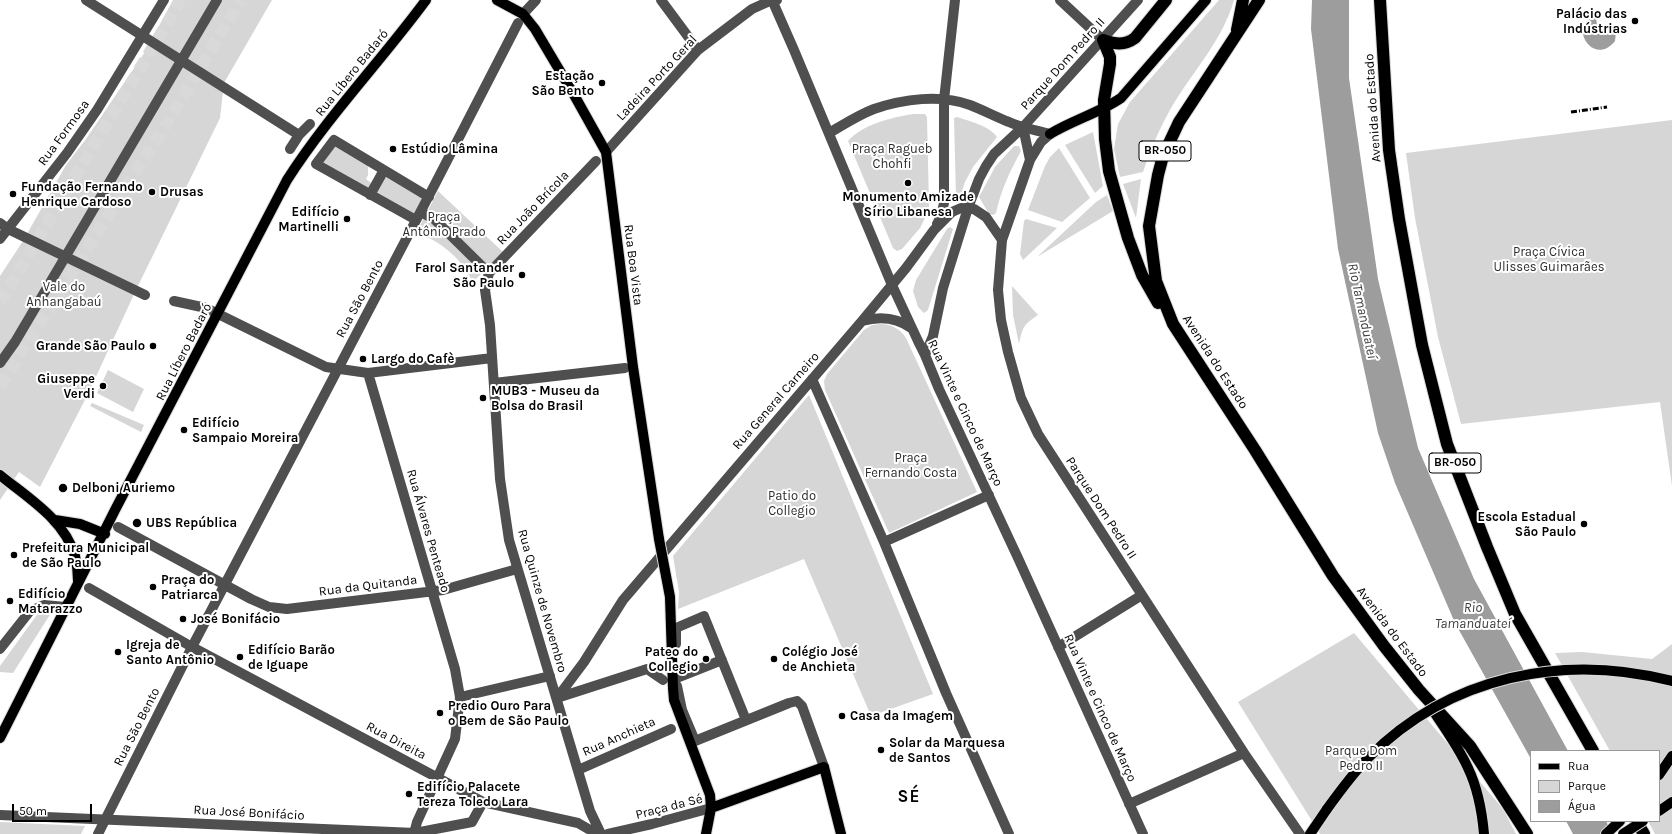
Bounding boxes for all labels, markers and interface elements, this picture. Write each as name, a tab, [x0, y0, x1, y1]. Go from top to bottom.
place label: Palácio das Indústrias	[1556, 6, 1627, 37]
street label: Parque Dom Pedro II	[1017, 15, 1109, 113]
marker: Palácio das Indústrias	[1630, 16, 1640, 26]
street label: Rua Líbero Badaró	[312, 26, 392, 120]
street label: Ladeira Porto Geral	[613, 32, 701, 124]
street label: Avenida do Estado	[1361, 53, 1385, 163]
place label: Estação São Bento	[532, 68, 594, 99]
marker: Estação São Bento	[597, 78, 607, 88]
street label: Rua Formosa	[35, 97, 93, 169]
place label: Estúdio Lâmina	[401, 141, 498, 157]
park label: Praça Ragueb Chohfi	[852, 141, 932, 172]
road number: BR-050	[1139, 141, 1191, 161]
marker: Estúdio Lâmina	[388, 144, 398, 154]
street label: Rua João Brícola	[494, 168, 572, 248]
marker: Monumento Amizade Sírio Libanesa	[903, 178, 913, 188]
place label: Fundação Fernando Henrique Cardoso	[21, 179, 143, 210]
place label: Drusas	[160, 184, 203, 200]
marker: Drusas	[147, 187, 157, 197]
marker: Fundação Fernando Henrique Cardoso	[8, 189, 18, 199]
place label: Monumento Amizade Sírio Libanesa	[842, 189, 974, 220]
place label: Edifício Martinelli	[278, 204, 339, 235]
park label: Praça Antônio Prado	[402, 209, 486, 240]
marker: Edifício Martinelli	[342, 214, 352, 224]
street label: Rua Boa Vista	[620, 224, 646, 306]
park label: Praça Cívica Ulisses Guimarães	[1493, 244, 1605, 275]
street label: Rua São Bento	[333, 257, 387, 341]
place label: Farol Santander São Paulo	[415, 260, 514, 291]
water label: Rio Tamanduateí	[1344, 262, 1380, 360]
marker: Farol Santander São Paulo	[517, 270, 527, 280]
park label: Vale do Anhangabaú	[26, 279, 102, 310]
street label: Rua Líbero Badaró	[153, 301, 215, 403]
street label: Avenida do Estado	[1179, 312, 1251, 412]
street label: Rua Vinte e Cinco de Março	[924, 337, 1006, 489]
place label: Grande São Paulo	[36, 338, 145, 354]
marker: Grande São Paulo	[148, 341, 158, 351]
street label: Rua General Carneiro	[729, 349, 823, 453]
place label: Largo do Cafè	[371, 351, 454, 367]
marker: Largo do Cafè	[358, 354, 368, 364]
place label: Giuseppe Verdi	[37, 371, 95, 402]
marker: Giuseppe Verdi	[98, 381, 108, 391]
place label: MUB3 - Museu da Bolsa do Brasil	[491, 383, 600, 414]
marker: MUB3 - Museu da Bolsa do Brasil	[478, 393, 488, 403]
place label: Edifício Sampaio Moreira	[192, 415, 298, 446]
marker: Edifício Sampaio Moreira	[179, 425, 189, 435]
park label: Praça Fernando Costa	[865, 450, 957, 481]
road number: BR-050	[1429, 453, 1481, 473]
street label: Parque Dom Pedro II	[1062, 454, 1140, 562]
street label: Rua Álvares Penteado	[403, 468, 453, 594]
place label: Delboni Auriemo	[72, 480, 175, 496]
marker: Delboni Auriemo	[57, 482, 69, 494]
park label: Patio do Collegio	[768, 488, 816, 519]
place label: Escola Estadual São Paulo	[1478, 509, 1576, 540]
place label: UBS República	[146, 515, 237, 531]
marker: UBS República	[131, 517, 143, 529]
marker: Escola Estadual São Paulo	[1579, 519, 1589, 529]
street label: Rua Quinze de Novembro	[514, 528, 570, 674]
place label: Prefeitura Municipal de São Paulo	[22, 540, 149, 571]
marker: Prefeitura Municipal de São Paulo	[9, 550, 19, 560]
place label: Praça do Patriarca	[161, 572, 218, 603]
street label: Rua da Quitanda	[318, 572, 418, 600]
marker: Praça do Patriarca	[148, 582, 158, 592]
street label: Avenida do Estado	[1353, 584, 1431, 680]
place label: Edifício Matarazzo	[18, 586, 83, 617]
marker: Edifício Matarazzo	[5, 596, 15, 606]
water label: Rio Tamanduateí	[1435, 600, 1511, 632]
place label: José Bonifácio	[191, 611, 280, 627]
marker: José Bonifácio	[178, 614, 188, 624]
street label: Rua Vinte e Cinco de Março	[1060, 632, 1140, 784]
place label: Igreja de Santo Antônio	[126, 637, 214, 668]
place label: Edifício Barão de Iguape	[248, 642, 335, 673]
place label: Pateo do Collegio	[645, 644, 698, 675]
place label: Colégio José de Anchieta	[782, 644, 858, 675]
marker: Igreja de Santo Antônio	[113, 647, 123, 657]
marker: Edifício Barão de Iguape	[235, 652, 245, 662]
marker: Pateo do Collegio	[701, 654, 711, 664]
marker: Colégio José de Anchieta	[769, 654, 779, 664]
street label: Rua São Bento	[111, 685, 163, 769]
place label: Predio Ouro Para o Bem de São Paulo	[448, 698, 569, 729]
marker: Predio Ouro Para o Bem de São Paulo	[435, 708, 445, 718]
place label: Casa da Imagem	[850, 708, 953, 724]
marker: Casa da Imagem	[837, 711, 847, 721]
street label: Rua Anchieta	[580, 714, 658, 760]
street label: Rua Direita	[363, 719, 429, 763]
place label: Solar da Marquesa de Santos	[889, 735, 1005, 766]
park label: Parque Dom Pedro II	[1325, 743, 1397, 774]
marker: Solar da Marquesa de Santos	[876, 745, 886, 755]
legend	[1530, 750, 1660, 822]
text: Rua	[1568, 759, 1589, 773]
place label: Edifício Palacete Tereza Toledo Lara	[417, 779, 528, 810]
text: Parque	[1568, 779, 1606, 793]
district label: SÉ	[898, 787, 920, 807]
marker: Edifício Palacete Tereza Toledo Lara	[404, 789, 414, 799]
street label: Praça da Sé	[634, 791, 704, 823]
scale bar	[14, 796, 94, 822]
text: Água	[1568, 799, 1596, 813]
street label: Rua José Bonifácio	[193, 802, 305, 824]
text: 50 m	[19, 804, 47, 818]

